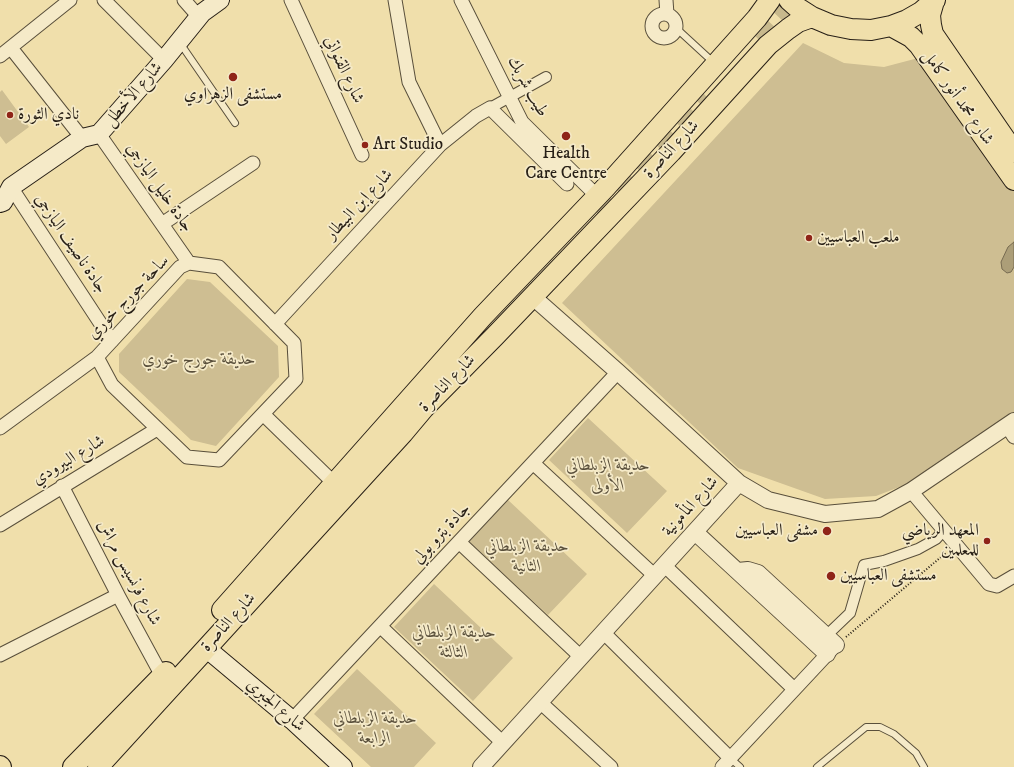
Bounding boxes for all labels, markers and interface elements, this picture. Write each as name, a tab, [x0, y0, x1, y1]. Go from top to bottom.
street label: شارع القنواتي	[318, 33, 368, 107]
street label: شارع محمد أنور كامل	[917, 47, 997, 149]
street label: طيب شربك	[502, 53, 552, 121]
street label: شارع الأخطل	[100, 58, 168, 132]
marker: مستشفى الزهراوي	[227, 71, 239, 83]
place label: مستشفى الزهراوي	[184, 85, 282, 105]
place label: نادي الثورة	[18, 105, 79, 125]
marker: نادي الثورة	[5, 110, 15, 120]
street label: شارع الناصرة	[640, 116, 704, 184]
marker: Health Care Centre	[560, 130, 572, 142]
place label: Art Studio	[373, 135, 443, 155]
street label: جادة خليل اليازجي	[121, 139, 197, 237]
marker: Art Studio	[360, 140, 370, 150]
place label: Health Care Centre	[525, 144, 607, 184]
street label: شارع إبن البيطار	[322, 165, 398, 245]
street label: جادة ناصيف اليازجي	[29, 190, 111, 298]
place label: ملعب العباسيين	[817, 228, 899, 248]
marker: ملعب العباسيين	[804, 233, 814, 243]
street label: ساحة جورج خوري	[84, 252, 174, 344]
park label: حديقة جورج خوري	[142, 350, 256, 370]
street label: شارع الناصرة	[415, 351, 481, 417]
street label: شارع البيرودي	[29, 431, 109, 491]
park label: حديقة الزبلطاني الأولى	[566, 456, 650, 496]
street label: شارع المأمونية	[659, 473, 723, 541]
street label: جادة بترو بولي	[409, 499, 475, 569]
street label: شارع فرنسيس مراش	[92, 517, 164, 629]
place label: مشفى العباسيين	[735, 521, 818, 541]
place label: المعهد الرياضي للمعلمين	[902, 521, 979, 561]
marker: مشفى العباسيين	[821, 525, 833, 537]
marker: المعهد الرياضي للمعلمين	[982, 536, 992, 546]
park label: حديقة الزبلطاني الثانية	[485, 537, 569, 577]
place label: مستشفى العباسيين	[840, 566, 937, 586]
marker: مستشفى العباسيين	[825, 570, 837, 582]
street label: شارع الناصرة	[197, 589, 261, 657]
park label: حديقة الزبلطاني الثالثة	[412, 623, 496, 663]
street label: شارع الجبري	[241, 675, 309, 737]
park label: حديقة الزبلطاني الرابعة	[333, 709, 417, 749]

